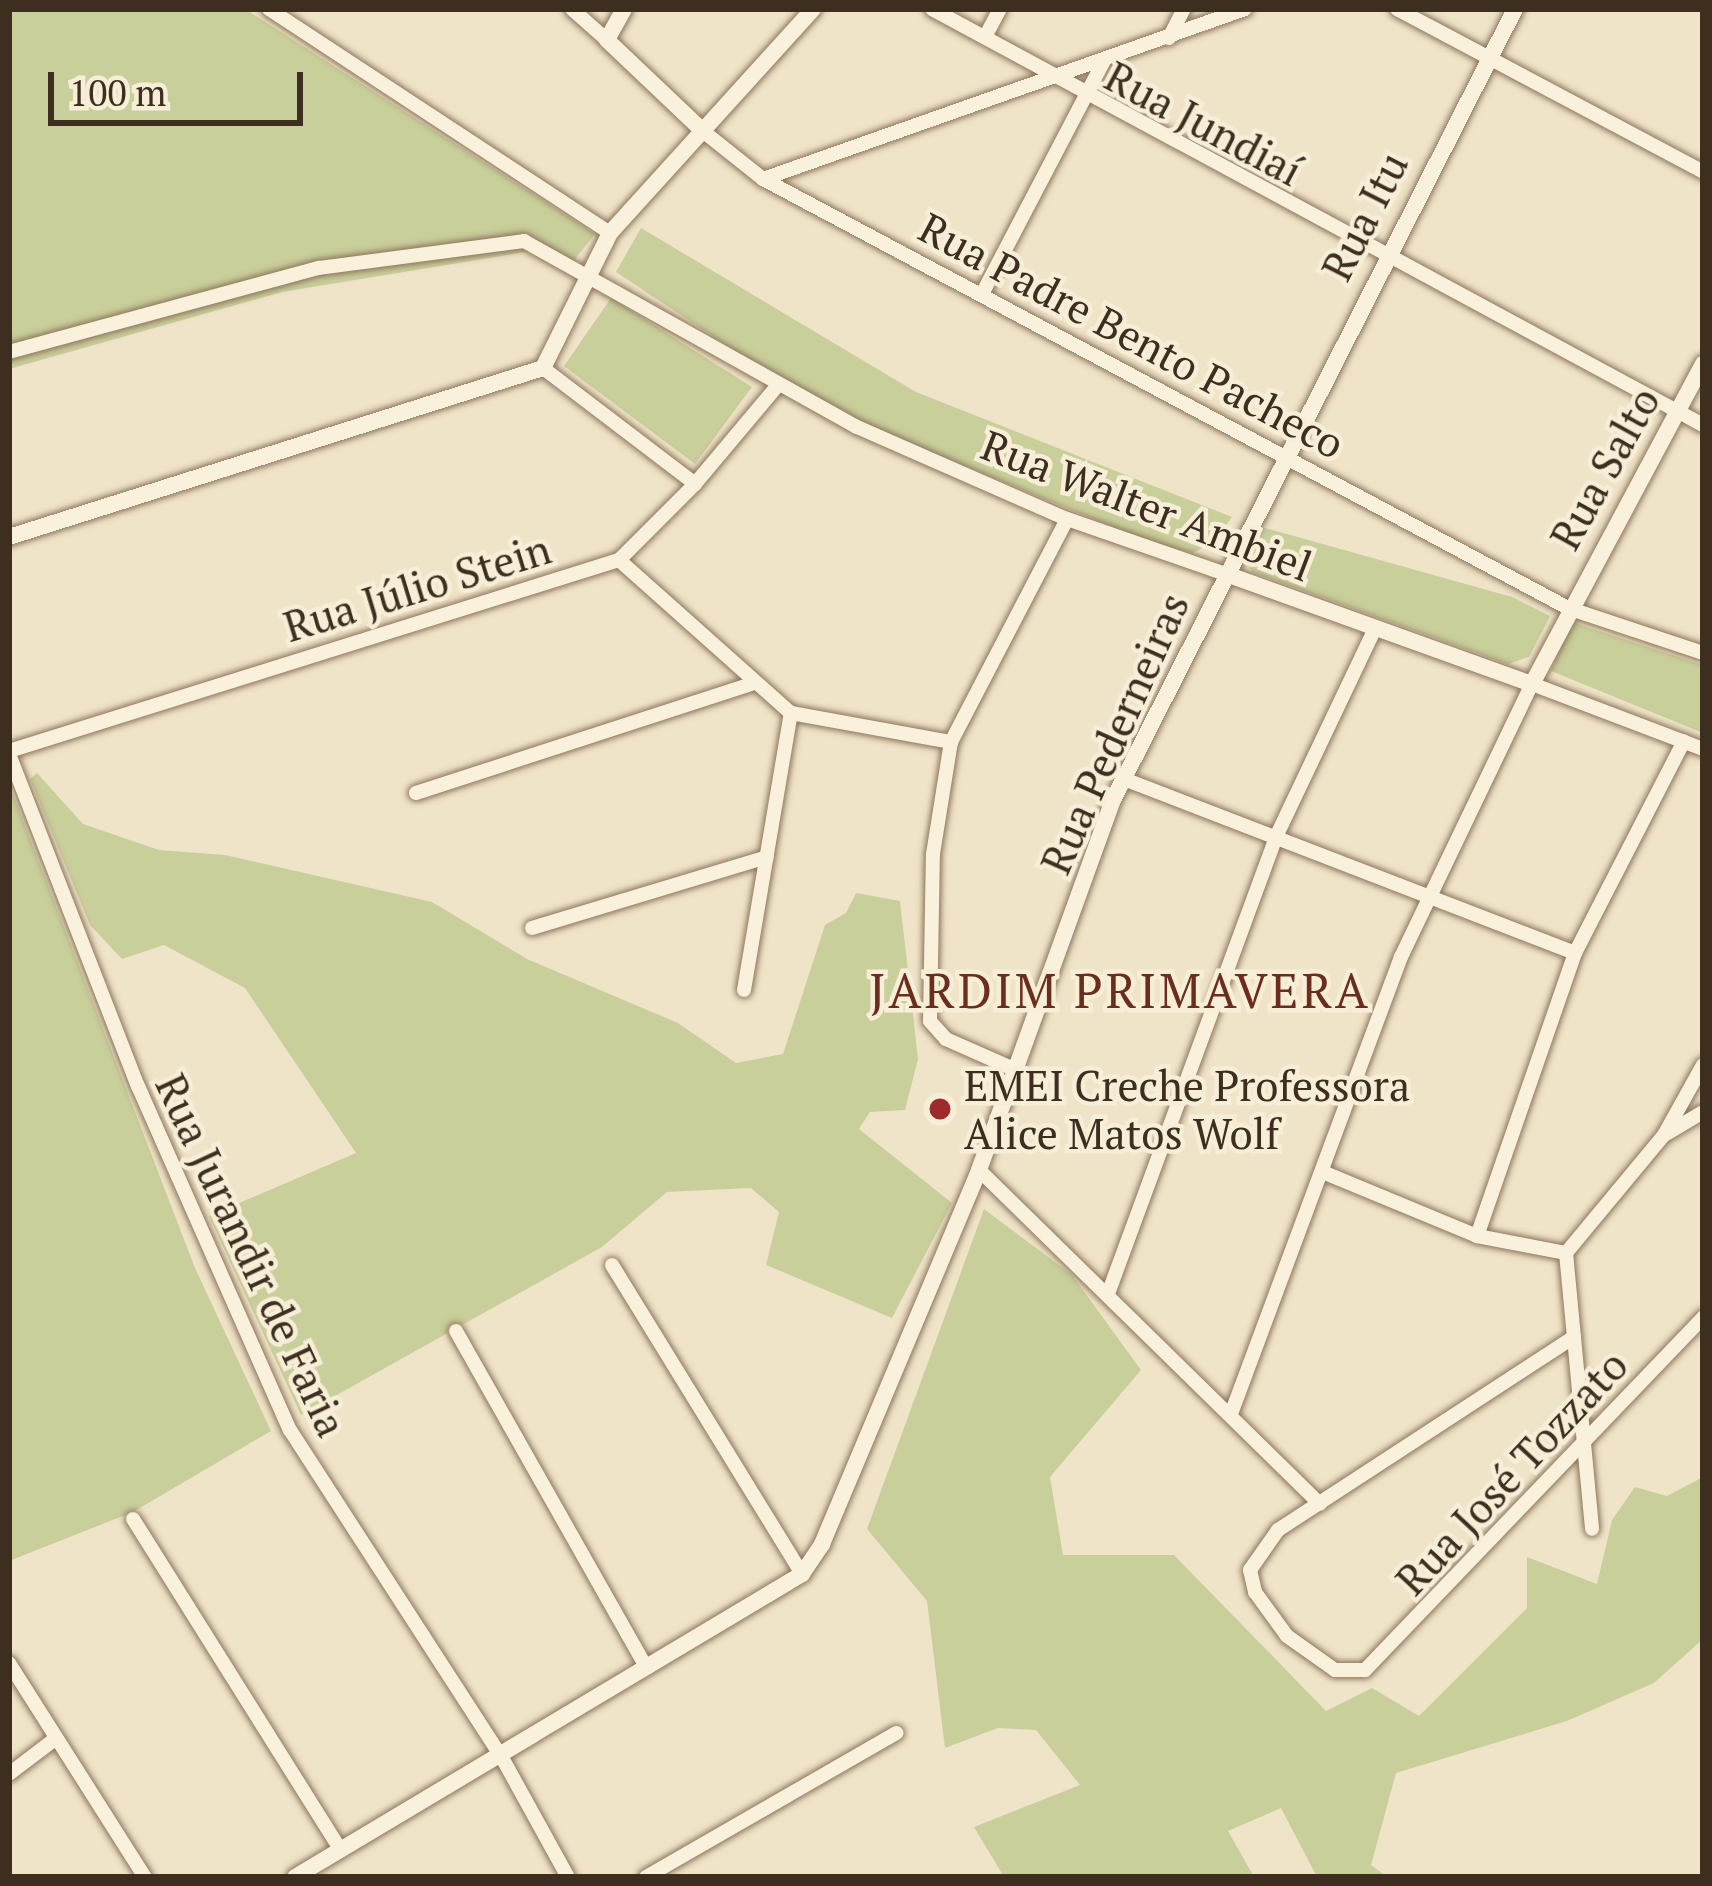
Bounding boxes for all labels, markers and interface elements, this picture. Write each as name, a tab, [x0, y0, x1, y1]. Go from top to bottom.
scale bar	[54, 48, 309, 122]
street label: Rua Jundiaí	[1097, 50, 1311, 196]
text: 100 m	[69, 69, 166, 116]
street label: Rua Itu	[1311, 144, 1417, 288]
street label: Rua Padre Bento Pacheco	[911, 202, 1353, 468]
street label: Rua Salto	[1539, 378, 1669, 558]
street label: Rua Walter Ambiel	[975, 419, 1319, 591]
street label: Rua Júlio Stein	[278, 523, 556, 651]
street label: Rua Pederneiras	[1030, 585, 1198, 881]
district label: JARDIM PRIMAVERA	[869, 962, 1371, 1020]
place label: EMEI Creche Professora Alice Matos Wolf	[964, 1060, 1410, 1158]
street label: Rua Jurandir de Faria	[146, 1066, 358, 1444]
marker: EMEI Creche Professora Alice Matos Wolf	[927, 1096, 953, 1122]
street label: Rua José Tozzato	[1385, 1339, 1637, 1605]

